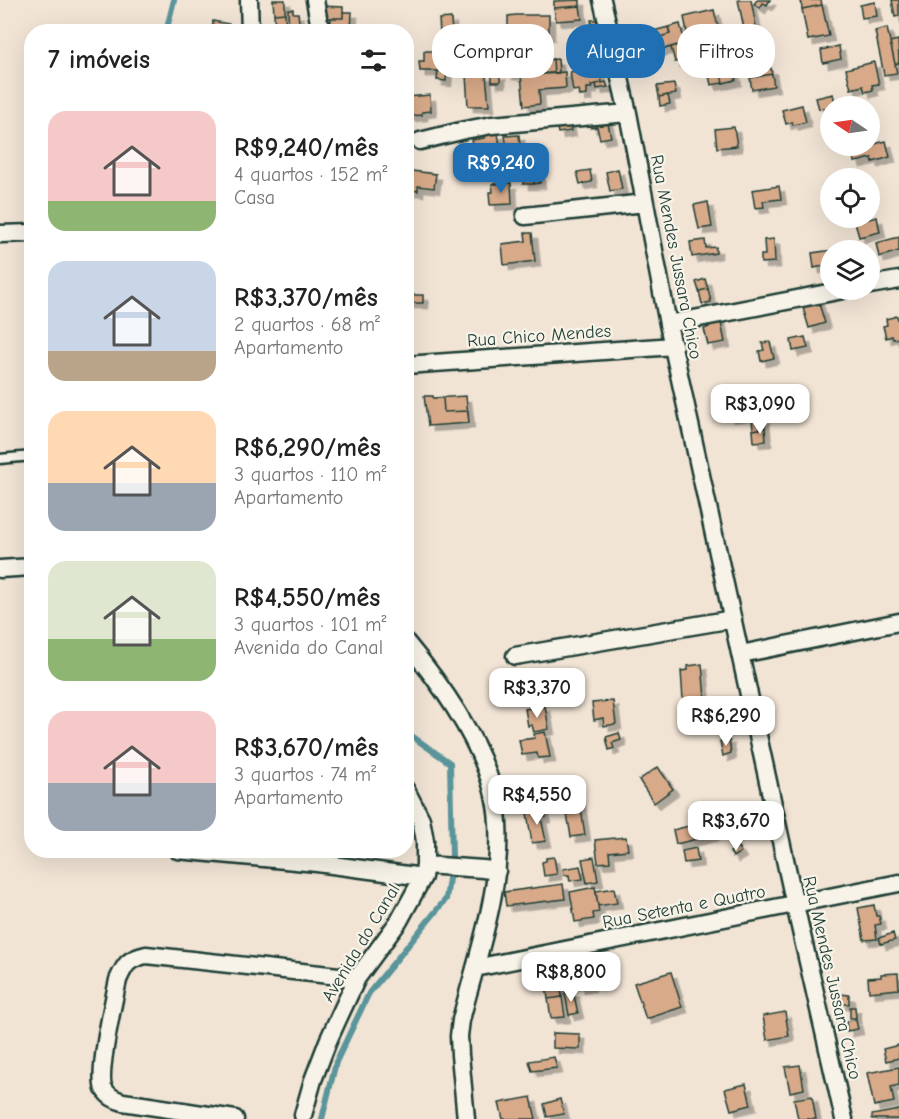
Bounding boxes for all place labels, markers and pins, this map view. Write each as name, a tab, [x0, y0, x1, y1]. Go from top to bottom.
pin: R$9,240	[446, 143, 556, 194]
pin: R$3,090	[705, 384, 815, 435]
pin: R$3,370	[482, 668, 592, 719]
pin: R$6,290	[671, 696, 781, 747]
pin: R$4,550	[482, 775, 592, 826]
pin: R$3,670	[681, 801, 791, 852]
pin: R$8,800	[516, 952, 626, 1003]

